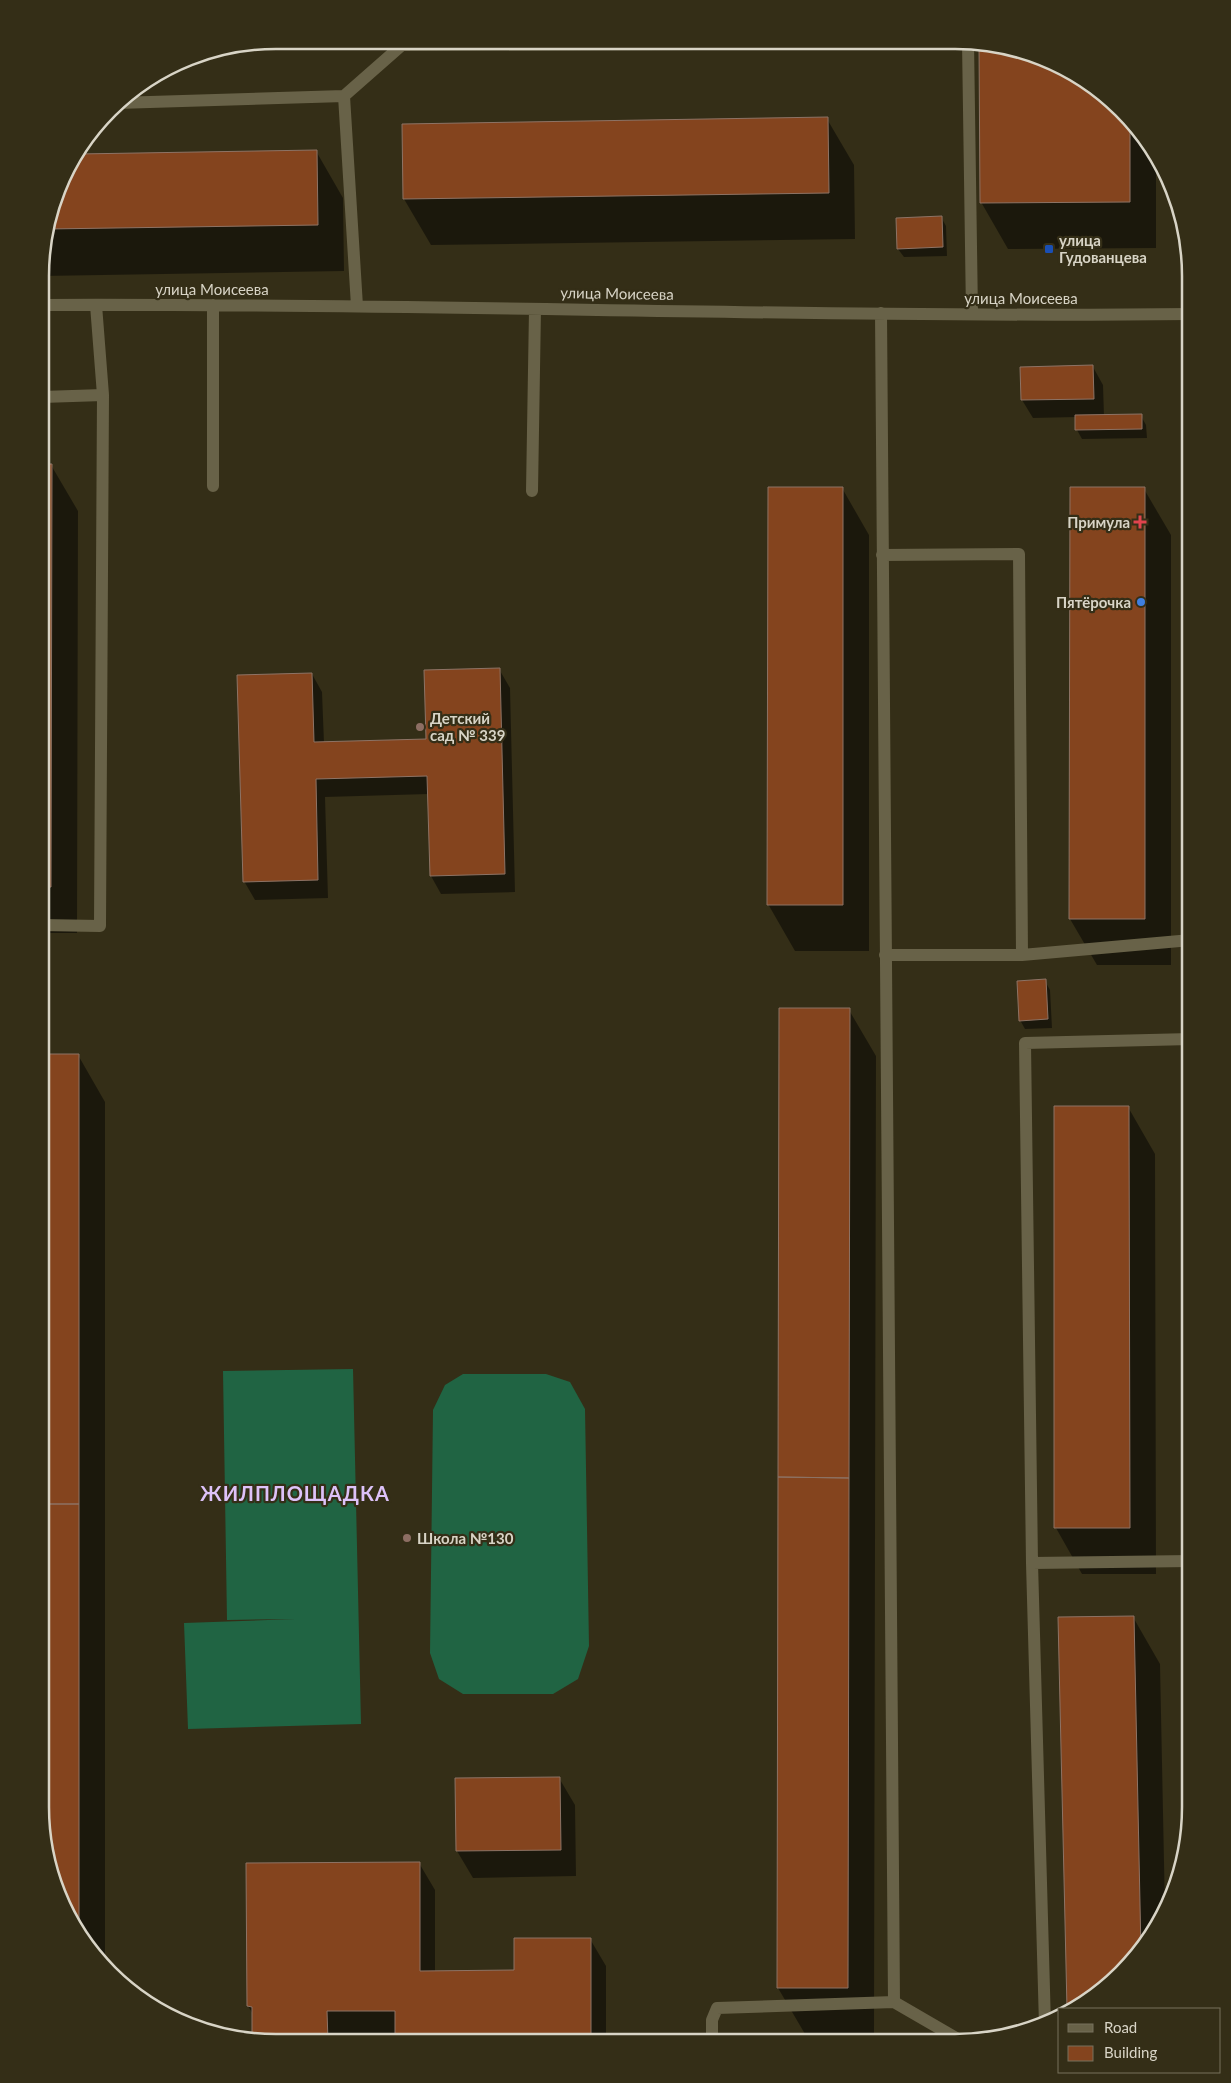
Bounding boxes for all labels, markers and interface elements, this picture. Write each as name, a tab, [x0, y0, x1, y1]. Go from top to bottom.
place label: улица Гудованцева	[1059, 231, 1147, 266]
marker: улица Гудованцева	[1043, 243, 1055, 255]
street label: улица Моисеева	[155, 280, 269, 298]
street label: улица Моисеева	[560, 283, 674, 303]
street label: улица Моисеева	[964, 289, 1078, 307]
place label: Примула	[1067, 513, 1130, 531]
marker: Примула	[1134, 516, 1146, 528]
place label: Пятёрочка	[1056, 593, 1131, 611]
marker: Пятёрочка	[1135, 596, 1147, 608]
place label: Детский сад № 339	[430, 709, 505, 744]
marker: Детский сад № 339	[414, 721, 426, 733]
district label: ЖИЛПЛОЩАДКА	[200, 1481, 390, 1505]
place label: Школа №130	[417, 1529, 514, 1547]
marker: Школа №130	[401, 1532, 413, 1544]
legend	[1058, 2008, 1221, 2073]
text: Road	[1104, 2018, 1137, 2036]
text: Building	[1104, 2043, 1157, 2061]

